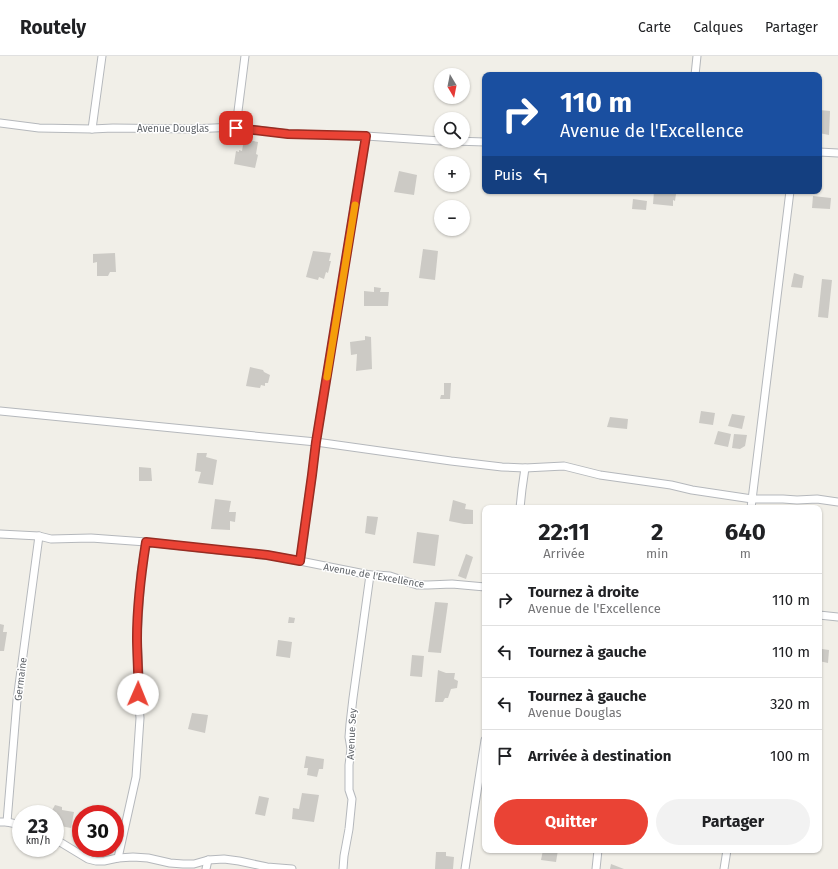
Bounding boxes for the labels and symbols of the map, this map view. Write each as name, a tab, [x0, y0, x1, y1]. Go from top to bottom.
north arrow	[434, 68, 470, 104]
pin	[219, 111, 253, 145]
street label: Avenue Douglas	[137, 123, 209, 135]
street label: Avenue de l'Excellence	[322, 561, 425, 591]
street label: Germaine	[12, 657, 30, 702]
position arrow	[117, 673, 159, 715]
street label: Avenue Sey	[345, 708, 359, 760]
speed limit sign: 30	[72, 805, 124, 857]

